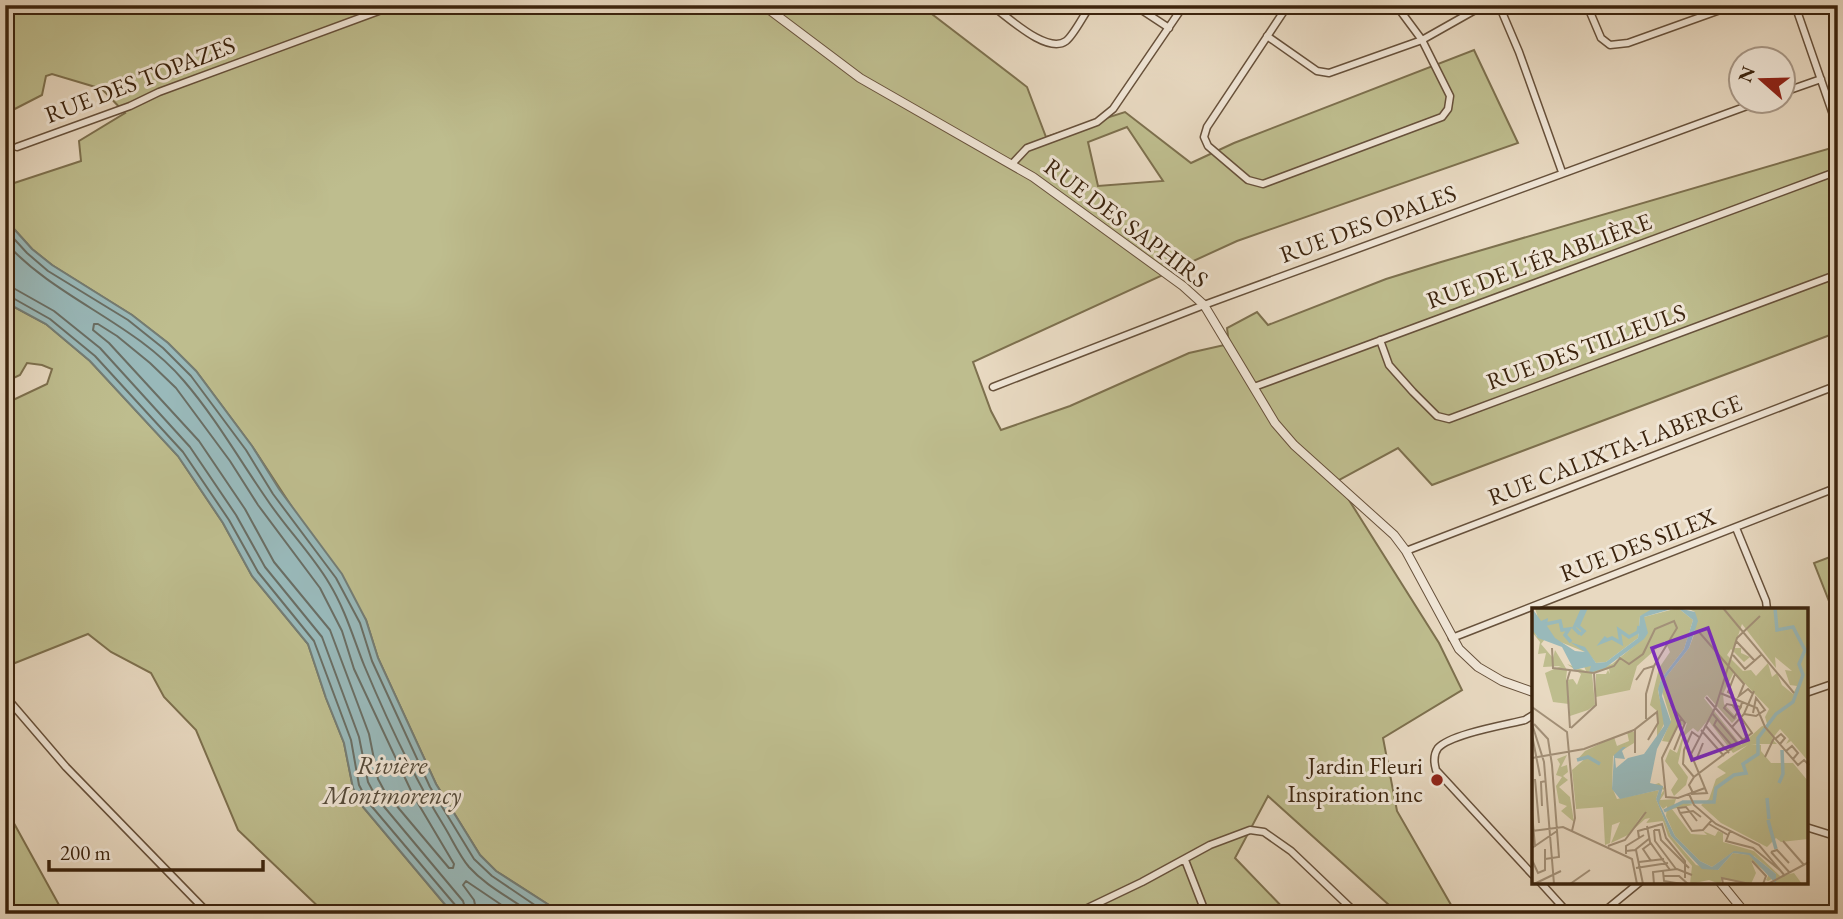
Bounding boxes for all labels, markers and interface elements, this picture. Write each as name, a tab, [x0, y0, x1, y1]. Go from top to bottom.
street label: RUE DES TOPAZES	[40, 29, 239, 130]
north arrow	[1728, 46, 1798, 116]
text: N	[1732, 62, 1761, 86]
street label: RUE DES SAPHIRS	[1038, 151, 1215, 294]
street label: RUE DES OPALES	[1275, 177, 1460, 270]
street label: RUE DE L'ÉRABLIÈRE	[1422, 205, 1656, 316]
street label: RUE DES TILLEULS	[1482, 296, 1690, 397]
street label: RUE CALIXTA-LABERGE	[1483, 387, 1746, 512]
street label: RUE DES SILEX	[1555, 501, 1720, 588]
inset map	[1532, 608, 1808, 884]
water label: Rivière Montmorency	[321, 748, 462, 812]
place label: Jardin Fleuri Inspiration inc	[1287, 750, 1423, 809]
marker: Jardin Fleuri Inspiration inc	[1429, 772, 1445, 788]
scale bar	[49, 828, 262, 872]
text: 200 m	[60, 839, 111, 866]

